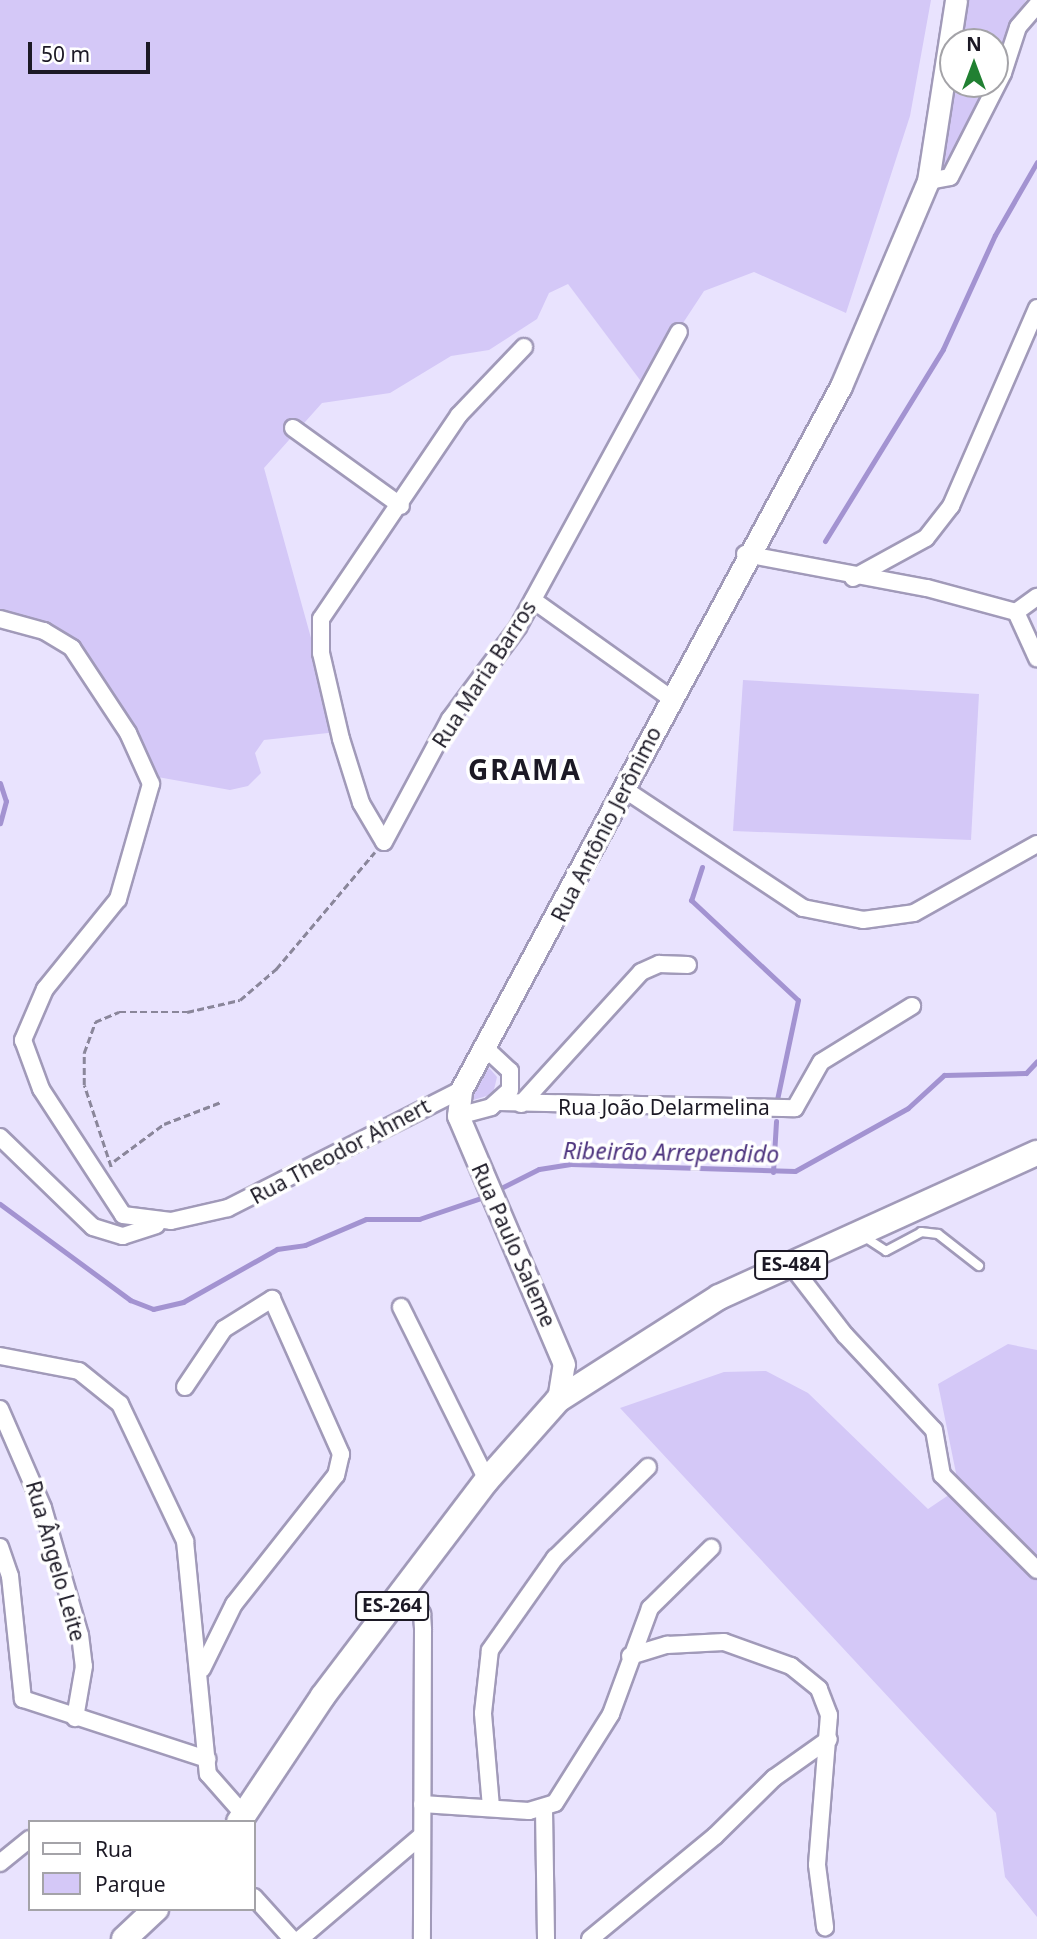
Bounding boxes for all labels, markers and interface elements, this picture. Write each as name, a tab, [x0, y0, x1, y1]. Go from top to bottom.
scale bar	[32, 28, 154, 72]
north arrow	[939, 28, 1009, 98]
text: N	[966, 31, 982, 57]
text: 50 m	[41, 40, 90, 68]
street label: Rua Maria Barros	[427, 596, 541, 752]
street label: Rua Antônio Jerônimo	[546, 722, 666, 926]
district label: GRAMA	[469, 752, 581, 786]
street label: Rua Theodor Ahnert	[246, 1093, 434, 1209]
street label: Rua João Delarmelina	[558, 1094, 770, 1120]
water label: Ribeirão Arrependido	[563, 1136, 779, 1168]
street label: Rua Paulo Saleme	[467, 1159, 561, 1331]
road number: ES-484	[752, 1250, 830, 1280]
street label: Rua Ângelo Leite	[21, 1478, 91, 1644]
road number: ES-264	[354, 1590, 430, 1622]
legend	[28, 1820, 256, 1911]
text: Rua	[95, 1835, 133, 1863]
text: Parque	[95, 1870, 165, 1898]

